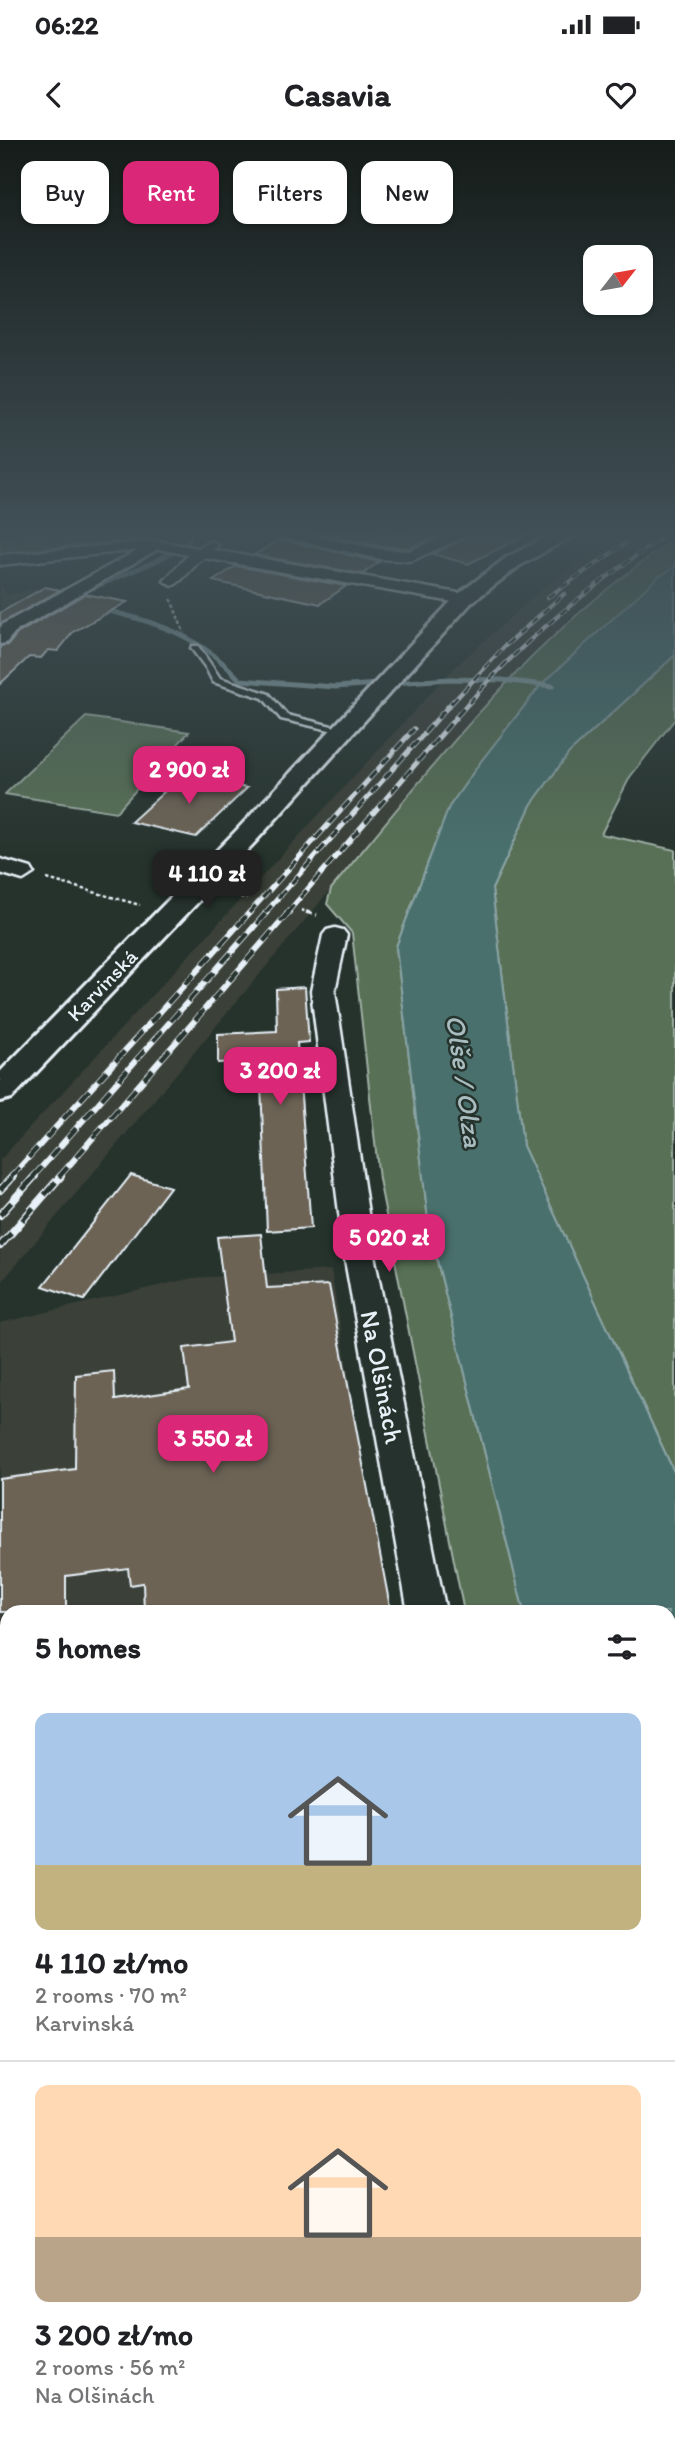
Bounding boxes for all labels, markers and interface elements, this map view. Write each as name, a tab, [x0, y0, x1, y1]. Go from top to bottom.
text: 06:22	[35, 9, 99, 41]
icon: back	[35, 76, 73, 114]
text: Casavia	[284, 76, 391, 114]
icon: heart	[602, 76, 640, 114]
chip: Buy	[21, 161, 109, 224]
chip: Rent	[123, 161, 219, 224]
chip: Filters	[233, 161, 347, 224]
chip: New	[361, 161, 453, 224]
north arrow	[583, 245, 653, 315]
map controls	[583, 245, 653, 315]
pin: 2 900 zł	[117, 746, 261, 806]
text: 2 900 zł	[149, 755, 229, 783]
pin: 4 110 zł	[135, 850, 279, 910]
text: 4 110 zł	[169, 859, 245, 887]
street label: Karvinská	[62, 944, 143, 1026]
water label: Olše / Olza	[439, 1012, 491, 1150]
pin: 3 200 zł	[208, 1048, 352, 1107]
text: 3 200 zł	[240, 1056, 320, 1084]
pin: 5 020 zł	[317, 1214, 461, 1274]
text: 5 020 zł	[349, 1223, 429, 1251]
street label: Na Olšinách	[353, 1308, 411, 1446]
pin: 3 550 zł	[141, 1416, 285, 1475]
text: 3 550 zł	[174, 1424, 252, 1452]
icon: filters	[603, 1628, 641, 1666]
text: 5 homes	[35, 1629, 141, 1666]
icon: home	[275, 1758, 401, 1884]
text: 4 110 zł/mo	[35, 1944, 188, 1981]
text: 2 rooms · 70 m²	[35, 1981, 187, 2009]
text: Karvinská	[35, 2009, 134, 2037]
icon: home	[275, 2130, 401, 2256]
text: 3 200 zł/mo	[35, 2316, 193, 2353]
text: 2 rooms · 56 m²	[35, 2353, 186, 2381]
text: Na Olšinách	[35, 2381, 154, 2409]

